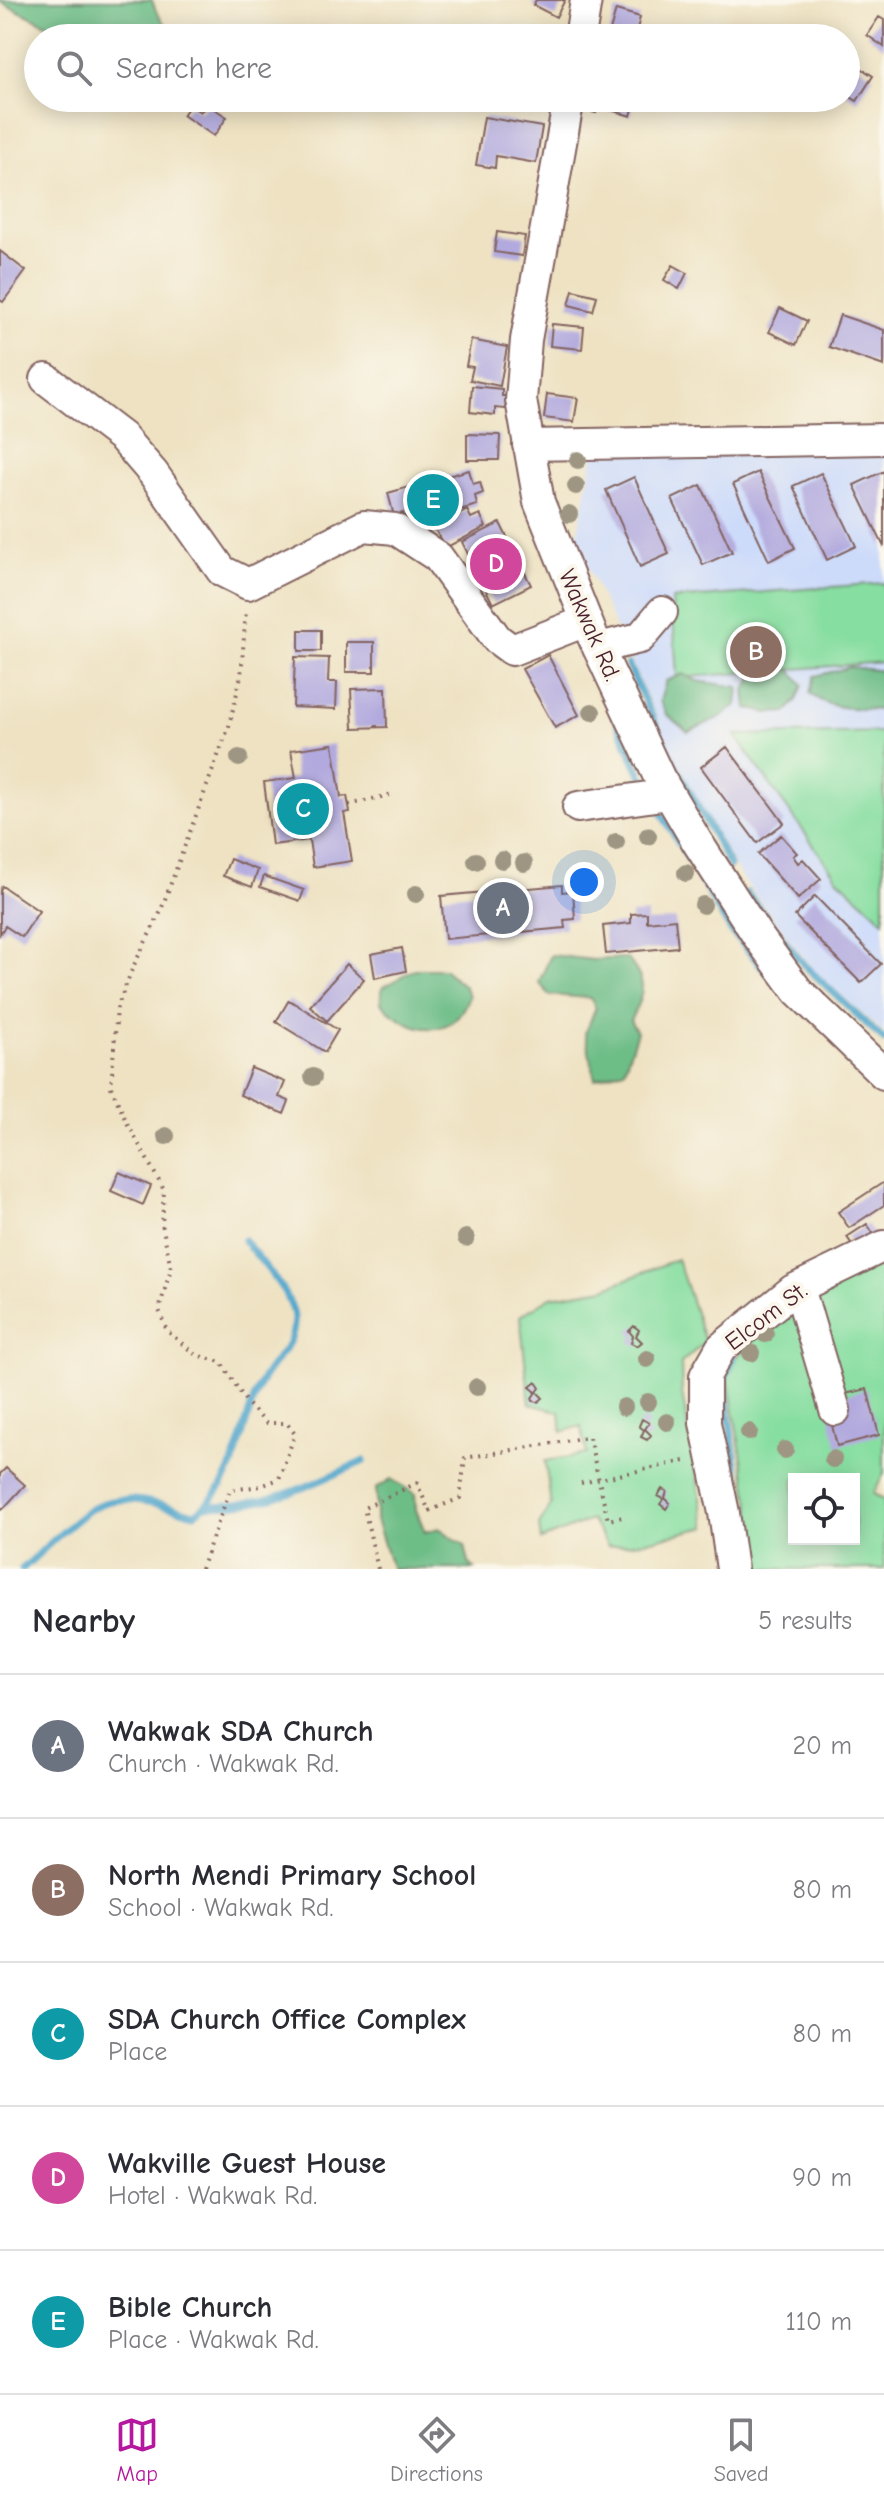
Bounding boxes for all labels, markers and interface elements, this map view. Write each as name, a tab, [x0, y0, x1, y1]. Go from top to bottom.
search box	[24, 24, 860, 112]
icon: search	[52, 46, 96, 90]
text: Search here	[116, 51, 272, 86]
pin: E	[407, 470, 459, 530]
pin: D	[470, 534, 522, 594]
street label: Wakwak Rd.	[553, 565, 627, 685]
pin: B	[730, 622, 782, 682]
pin: C	[277, 779, 329, 839]
your location	[564, 862, 604, 902]
pin: A	[477, 878, 529, 938]
street label: Elcom St.	[719, 1276, 813, 1356]
map controls	[788, 1473, 860, 1545]
button: locate	[788, 1473, 860, 1545]
text: Nearby	[32, 1601, 135, 1641]
text: 5 results	[758, 1606, 852, 1636]
text: Wakwak SDA Church	[108, 1714, 374, 1749]
text: A	[51, 1731, 65, 1761]
text: 20 m	[792, 1731, 852, 1761]
text: Church · Wakwak Rd.	[108, 1749, 339, 1779]
text: North Mendi Primary School	[108, 1858, 476, 1893]
text: B	[50, 1875, 66, 1905]
text: 80 m	[793, 1875, 852, 1905]
text: School · Wakwak Rd.	[108, 1893, 333, 1923]
text: SDA Church Office Complex	[108, 2002, 466, 2037]
text: C	[50, 2019, 66, 2049]
text: 80 m	[793, 2019, 852, 2049]
text: Place	[108, 2037, 167, 2067]
text: Wakville Guest House	[108, 2146, 386, 2181]
text: D	[50, 2163, 66, 2193]
text: 90 m	[792, 2163, 852, 2193]
text: Hotel · Wakwak Rd.	[108, 2181, 317, 2211]
text: Bible Church	[108, 2290, 272, 2325]
text: E	[50, 2307, 66, 2337]
text: 110 m	[785, 2307, 852, 2337]
text: Place · Wakwak Rd.	[108, 2325, 319, 2355]
tab: Map	[115, 2413, 159, 2487]
tab: Directions	[390, 2413, 483, 2487]
tab: Saved	[714, 2413, 769, 2487]

